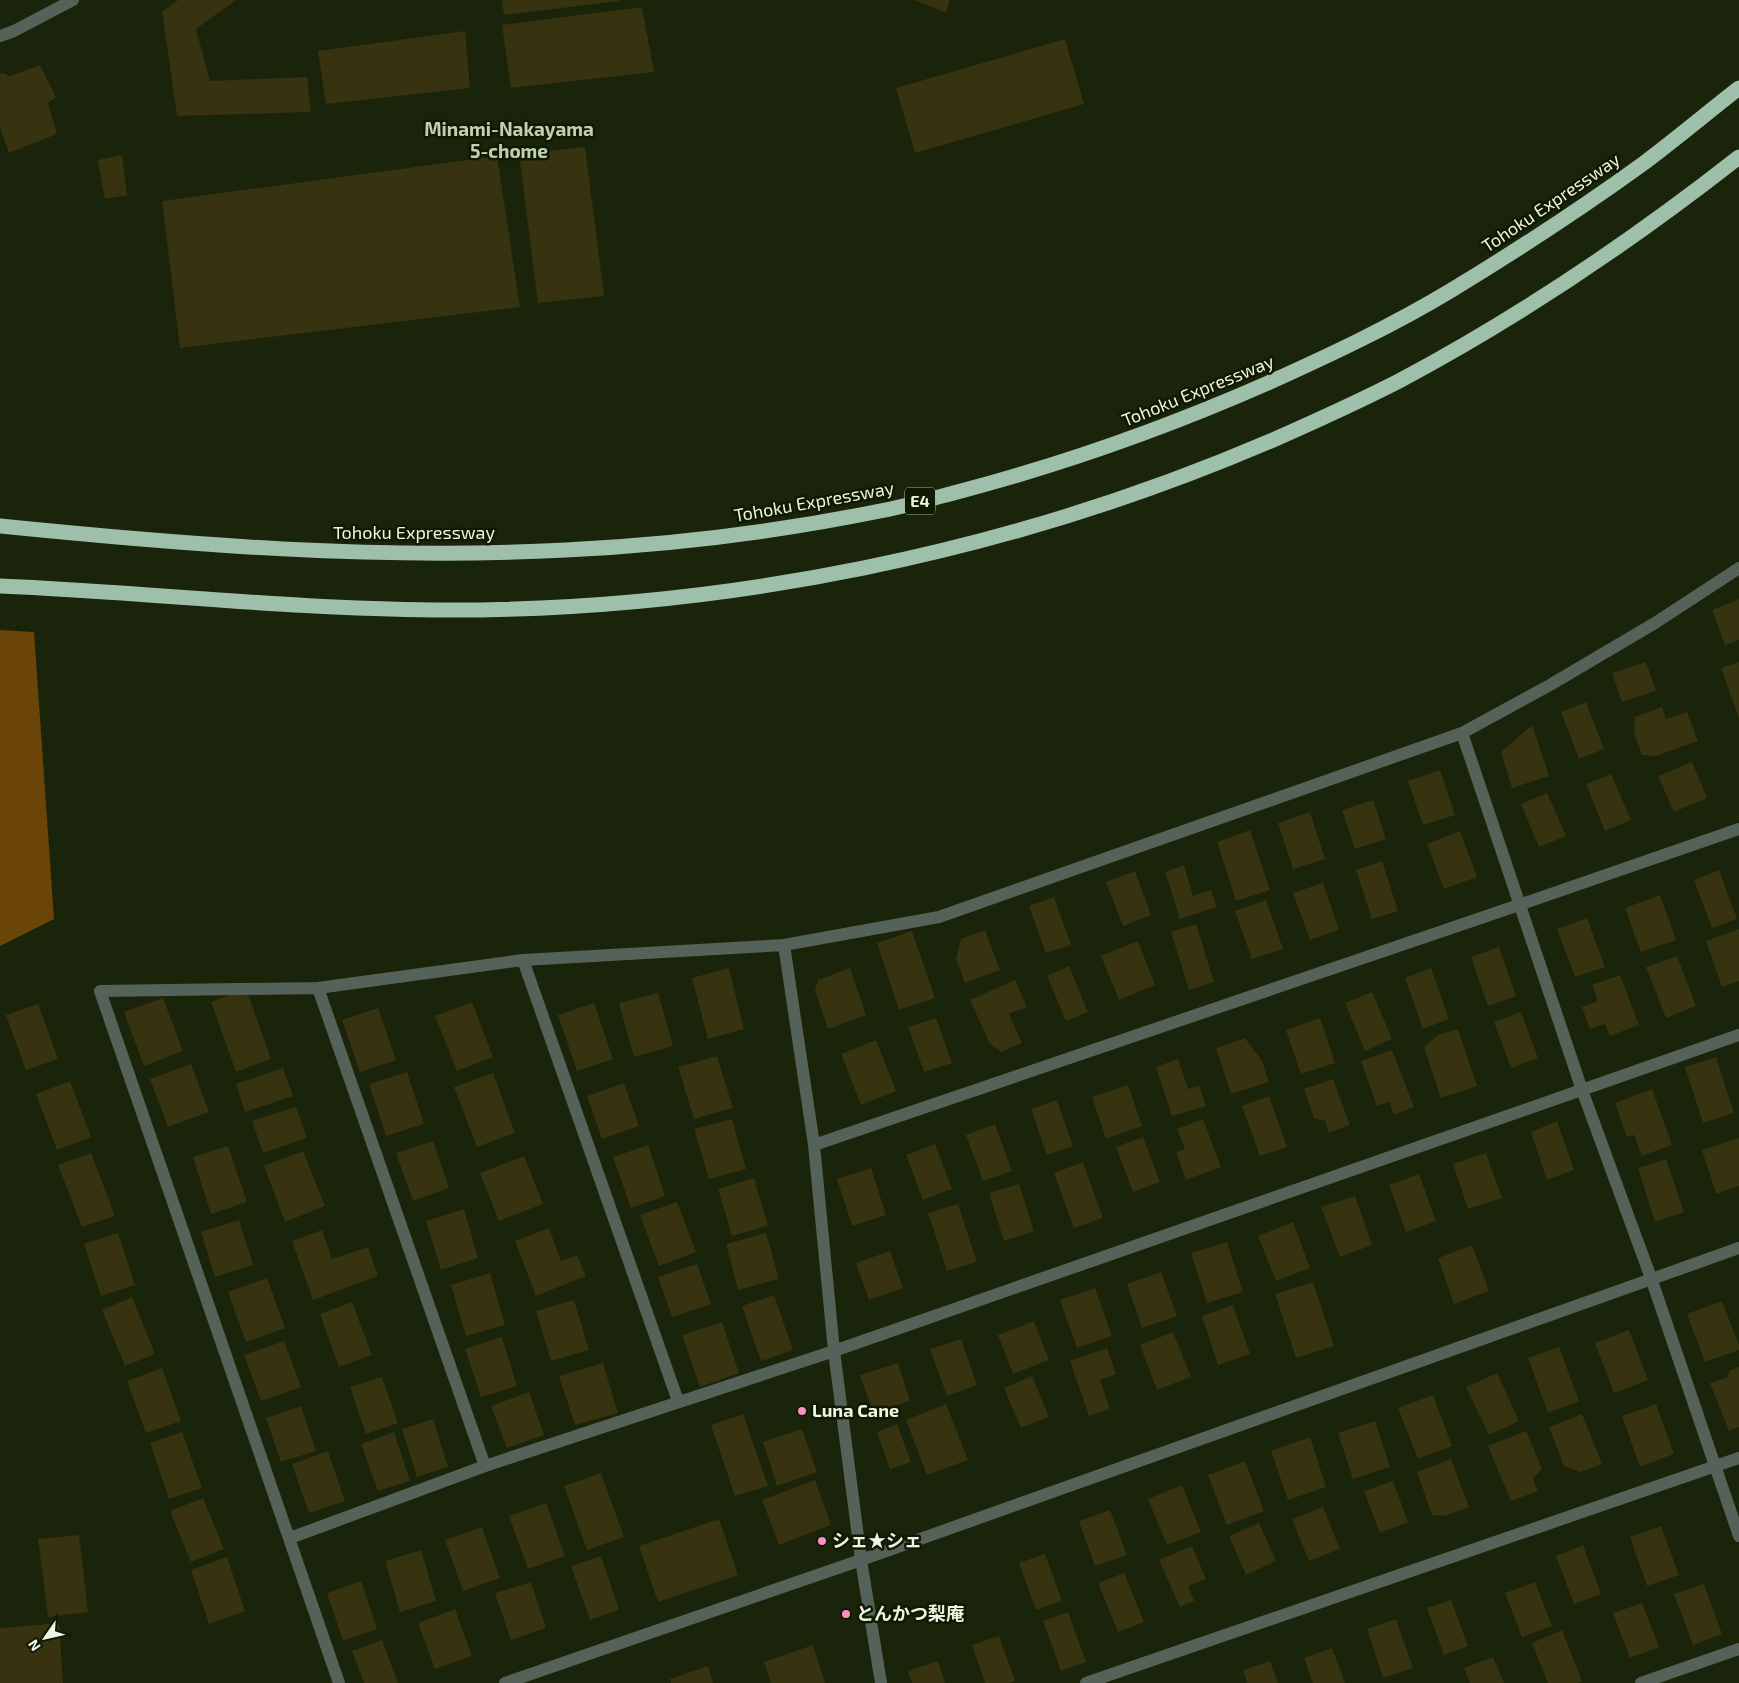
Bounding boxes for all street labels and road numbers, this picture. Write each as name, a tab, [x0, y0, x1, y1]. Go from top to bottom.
street label: Tohoku Expressway	[1477, 148, 1624, 257]
street label: Tohoku Expressway	[1118, 349, 1277, 431]
street label: Tohoku Expressway	[732, 476, 896, 526]
road number: E4	[905, 488, 935, 514]
street label: Tohoku Expressway	[333, 521, 495, 543]

